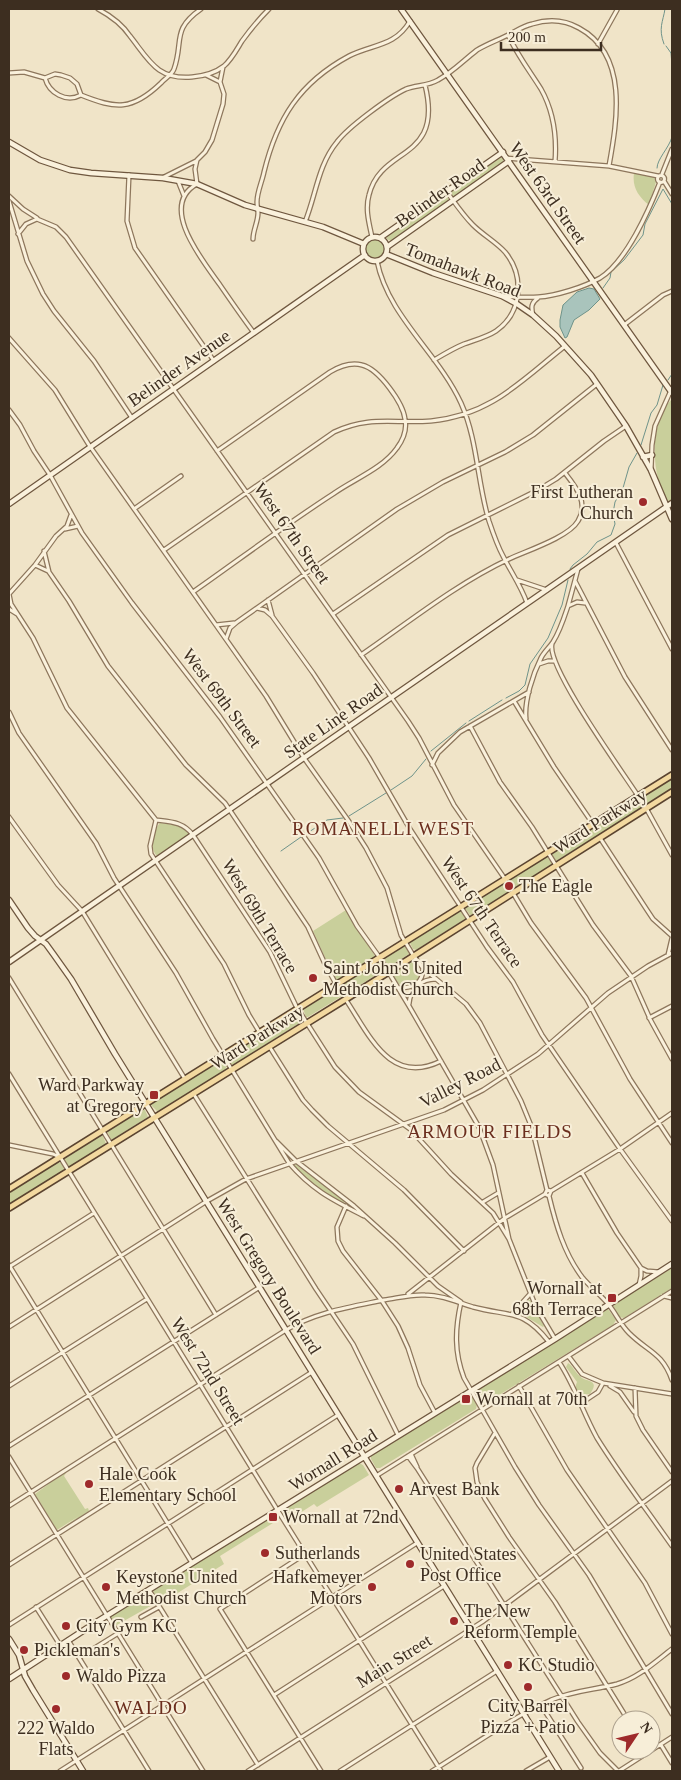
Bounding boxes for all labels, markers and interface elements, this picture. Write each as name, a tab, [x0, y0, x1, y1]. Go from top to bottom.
scale bar	[501, 20, 601, 52]
text: 200 m	[508, 29, 546, 45]
street label: West 63rd Street	[506, 138, 590, 248]
street label: Belinder Road	[391, 155, 489, 231]
street label: Tomahawk Road	[402, 239, 524, 301]
street label: Belinder Avenue	[124, 325, 234, 411]
street label: West 67th Street	[250, 479, 334, 587]
place label: First Lutheran Church	[531, 482, 633, 523]
marker: First Lutheran Church	[637, 496, 649, 508]
street label: West 69th Street	[178, 645, 266, 751]
street label: State Line Road	[280, 680, 386, 762]
street label: Ward Parkway	[550, 784, 650, 858]
district label: ROMANELLI WEST	[292, 818, 474, 839]
street label: West 67th Terrace	[437, 853, 527, 971]
street label: West 69th Terrace	[218, 855, 302, 977]
place label: The Eagle	[519, 876, 592, 896]
marker: The Eagle	[503, 880, 515, 892]
place label: Saint John's United Methodist Church	[323, 958, 462, 999]
marker: Saint John's United Methodist Church	[307, 972, 319, 984]
street label: Ward Parkway	[207, 1000, 307, 1074]
street label: Valley Road	[416, 1054, 504, 1112]
place label: Ward Parkway at Gregory	[38, 1075, 144, 1116]
marker: Ward Parkway at Gregory	[148, 1089, 160, 1101]
district label: ARMOUR FIELDS	[407, 1121, 573, 1142]
street label: West Gregory Boulevard	[213, 1195, 325, 1357]
place label: Wornall at 68th Terrace	[512, 1278, 602, 1319]
marker: Wornall at 68th Terrace	[606, 1292, 618, 1304]
street label: West 72nd Street	[167, 1314, 249, 1428]
place label: Wornall at 70th	[476, 1389, 588, 1409]
marker: Wornall at 70th	[460, 1393, 472, 1405]
street label: Wornall Road	[285, 1425, 381, 1495]
place label: Hale Cook Elementary School	[99, 1464, 236, 1505]
marker: Hale Cook Elementary School	[83, 1478, 95, 1490]
place label: Arvest Bank	[409, 1479, 499, 1499]
marker: Arvest Bank	[393, 1483, 405, 1495]
place label: Wornall at 72nd	[283, 1507, 399, 1527]
marker: Wornall at 72nd	[267, 1511, 279, 1523]
place label: Sutherlands	[275, 1543, 360, 1563]
place label: United States Post Office	[420, 1544, 517, 1585]
marker: Sutherlands	[259, 1547, 271, 1559]
marker: United States Post Office	[404, 1558, 416, 1570]
place label: Keystone United Methodist Church	[116, 1567, 247, 1608]
place label: Hafkemeyer Motors	[273, 1567, 362, 1608]
marker: Keystone United Methodist Church	[100, 1581, 112, 1593]
marker: Hafkemeyer Motors	[366, 1581, 378, 1593]
place label: The New Reform Temple	[464, 1601, 577, 1642]
marker: The New Reform Temple	[448, 1615, 460, 1627]
place label: City Gym KC	[76, 1616, 177, 1636]
marker: City Gym KC	[60, 1620, 72, 1632]
street label: Main Street	[353, 1630, 435, 1692]
place label: Pickleman's	[34, 1640, 120, 1660]
marker: Pickleman's	[18, 1644, 30, 1656]
place label: KC Studio	[518, 1655, 595, 1675]
marker: KC Studio	[502, 1659, 514, 1671]
place label: Waldo Pizza	[76, 1666, 166, 1686]
marker: Waldo Pizza	[60, 1670, 72, 1682]
marker: City Barrel Pizza + Patio	[522, 1681, 534, 1693]
place label: City Barrel Pizza + Patio	[480, 1696, 576, 1737]
district label: WALDO	[114, 1697, 188, 1718]
marker: 222 Waldo Flats	[50, 1703, 62, 1715]
north arrow	[611, 1710, 661, 1760]
place label: 222 Waldo Flats	[17, 1718, 95, 1759]
text: N	[637, 1719, 655, 1736]

